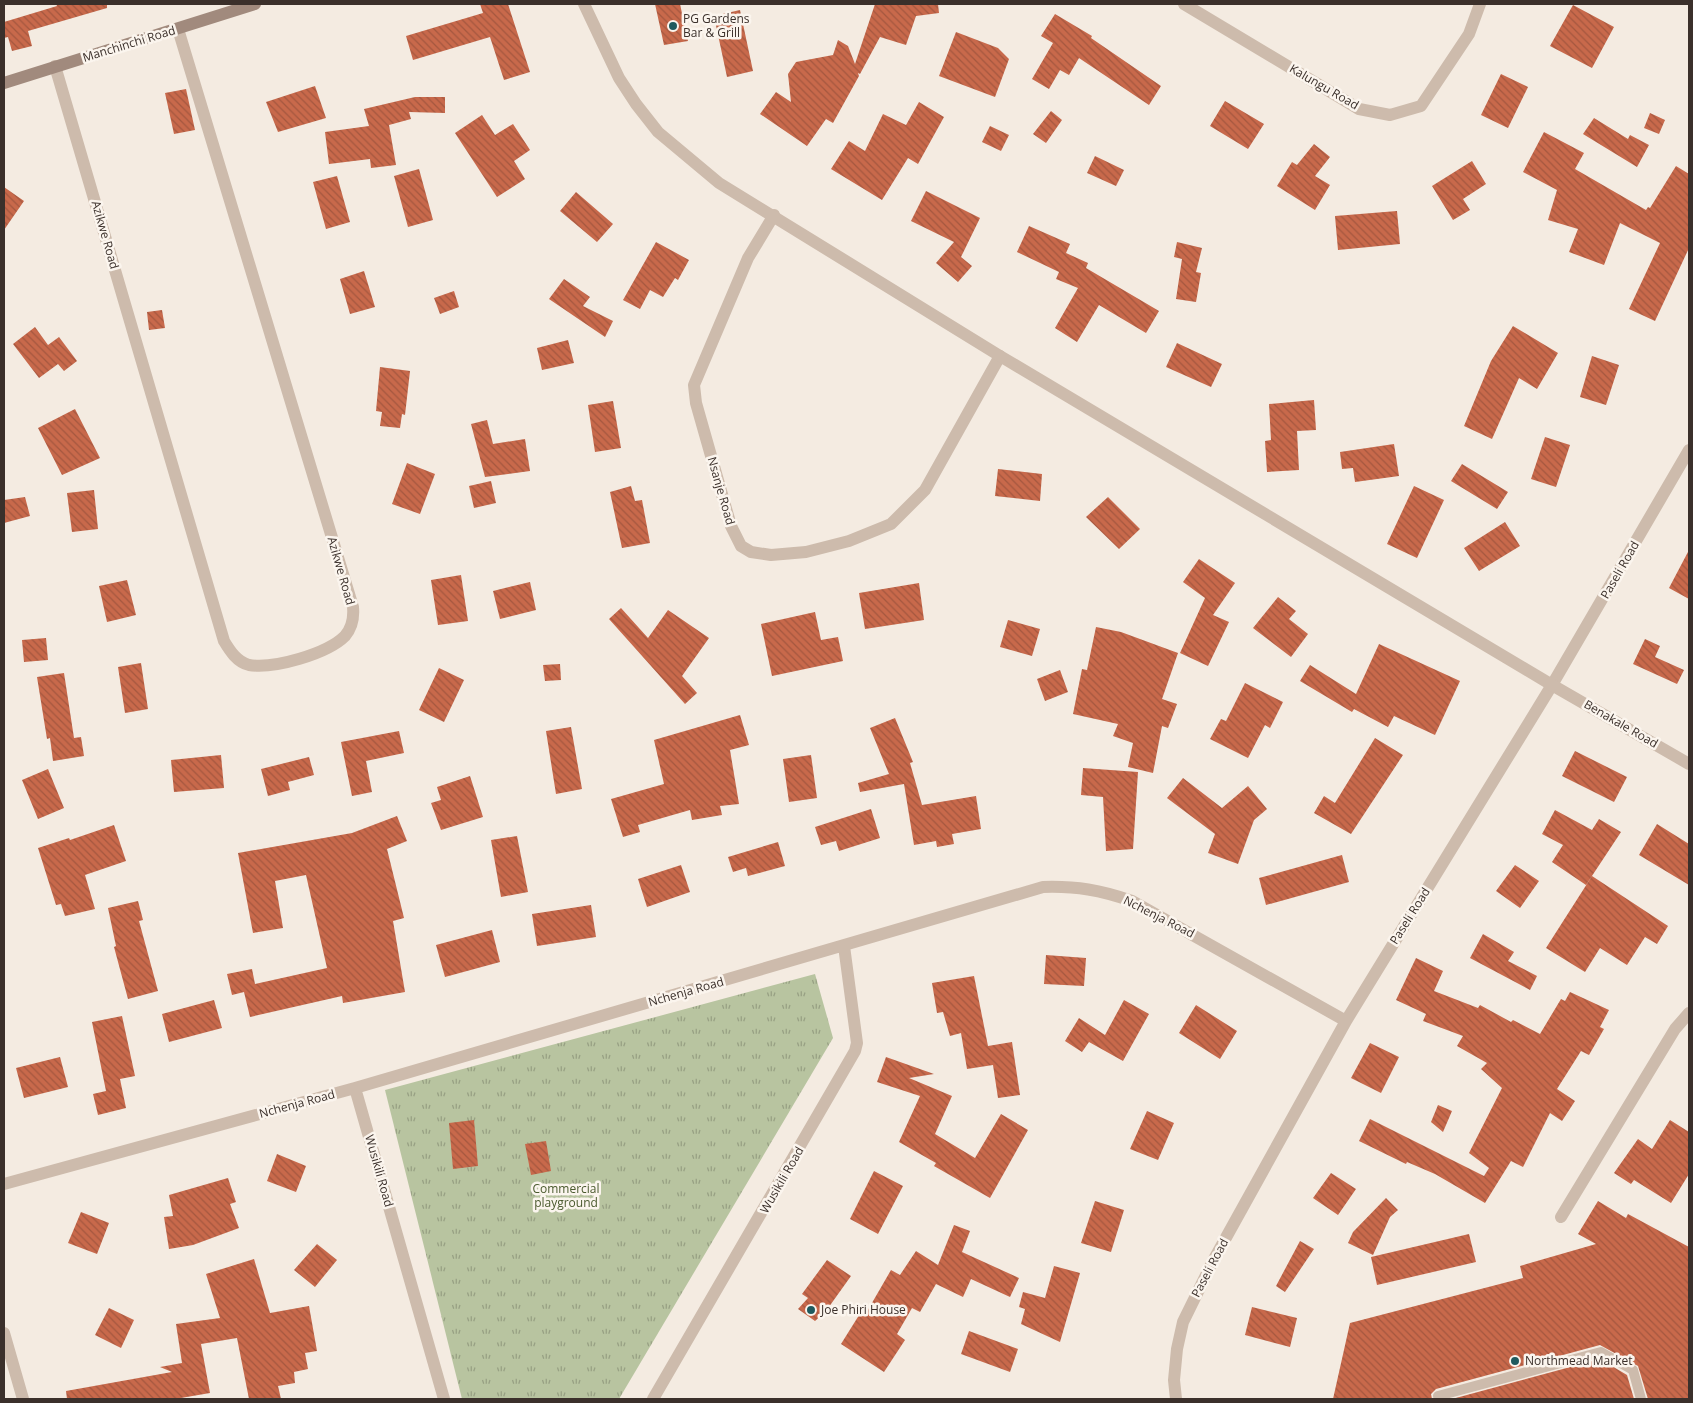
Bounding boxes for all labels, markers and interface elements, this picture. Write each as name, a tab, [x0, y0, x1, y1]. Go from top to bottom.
place label: PG Gardens Bar & Grill	[683, 10, 750, 41]
marker: PG Gardens Bar & Grill	[667, 20, 679, 32]
street label: Manchinchi Road	[80, 21, 177, 66]
street label: Kalungu Road	[1286, 60, 1362, 113]
street label: Azikwe Road	[88, 199, 123, 271]
street label: Nsanje Road	[704, 455, 739, 527]
street label: Azikwe Road	[324, 535, 359, 607]
street label: Paseli Road	[1596, 538, 1643, 602]
street label: Benakale Road	[1581, 695, 1661, 752]
street label: Paseli Road	[1385, 884, 1434, 947]
street label: Nchenja Road	[1121, 891, 1198, 942]
street label: Nchenja Road	[646, 973, 726, 1010]
street label: Nchenja Road	[257, 1085, 337, 1122]
street label: Wusikili Road	[361, 1133, 398, 1209]
street label: Wusikili Road	[756, 1143, 808, 1216]
park label: Commercial playground	[532, 1180, 600, 1211]
street label: Paseli Road	[1187, 1235, 1232, 1300]
place label: Joe Phiri House	[820, 1301, 906, 1318]
marker: Joe Phiri House	[805, 1304, 817, 1316]
place label: Northmead Market	[1525, 1352, 1632, 1369]
marker: Northmead Market	[1509, 1355, 1521, 1367]

